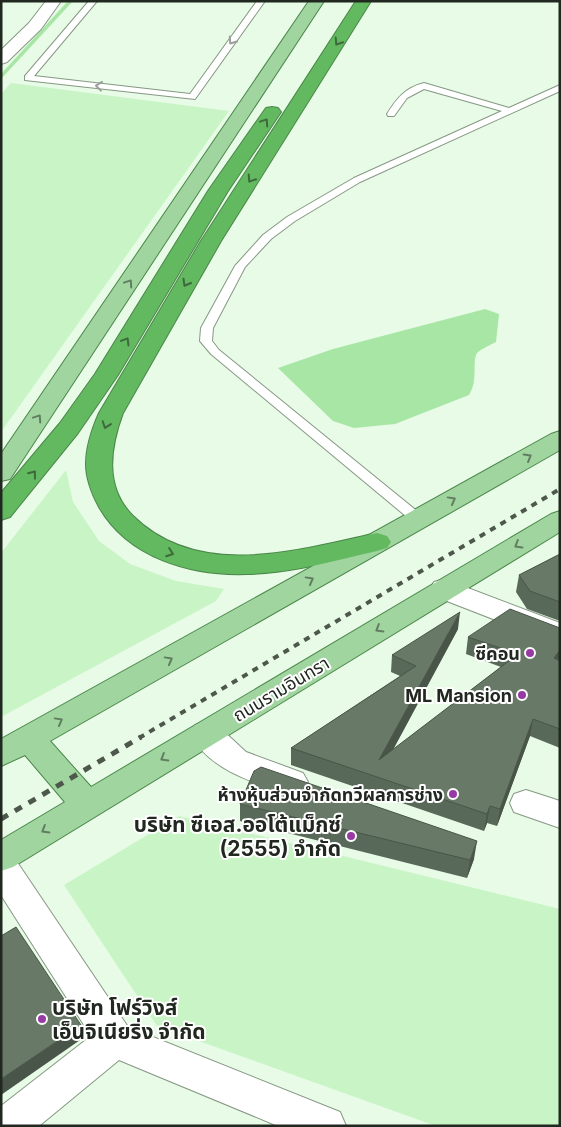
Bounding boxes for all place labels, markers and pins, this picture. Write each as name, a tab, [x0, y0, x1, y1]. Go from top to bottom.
place label: ซีคอน	[475, 643, 520, 664]
marker: ซีคอน	[524, 647, 536, 659]
place label: ML Mansion	[405, 685, 512, 706]
marker: ML Mansion	[516, 689, 528, 701]
place label: ห้างหุ้นส่วนจำกัดทวีผลการช่าง	[217, 784, 443, 806]
marker: ห้างหุ้นส่วนจำกัดทวีผลการช่าง	[447, 788, 459, 800]
place label: บริษัท ซีเอส.ออโต้แม็กซ์ (2555) จำกัด	[134, 812, 342, 861]
marker: บริษัท ซีเอส.ออโต้แม็กซ์ (2555) จำกัด	[345, 830, 357, 842]
place label: บริษัท โฟร์วิงส์ เอ็นจิเนียริ่ง จำกัด	[52, 995, 206, 1044]
marker: บริษัท โฟร์วิงส์ เอ็นจิเนียริ่ง จำกัด	[36, 1013, 48, 1025]

